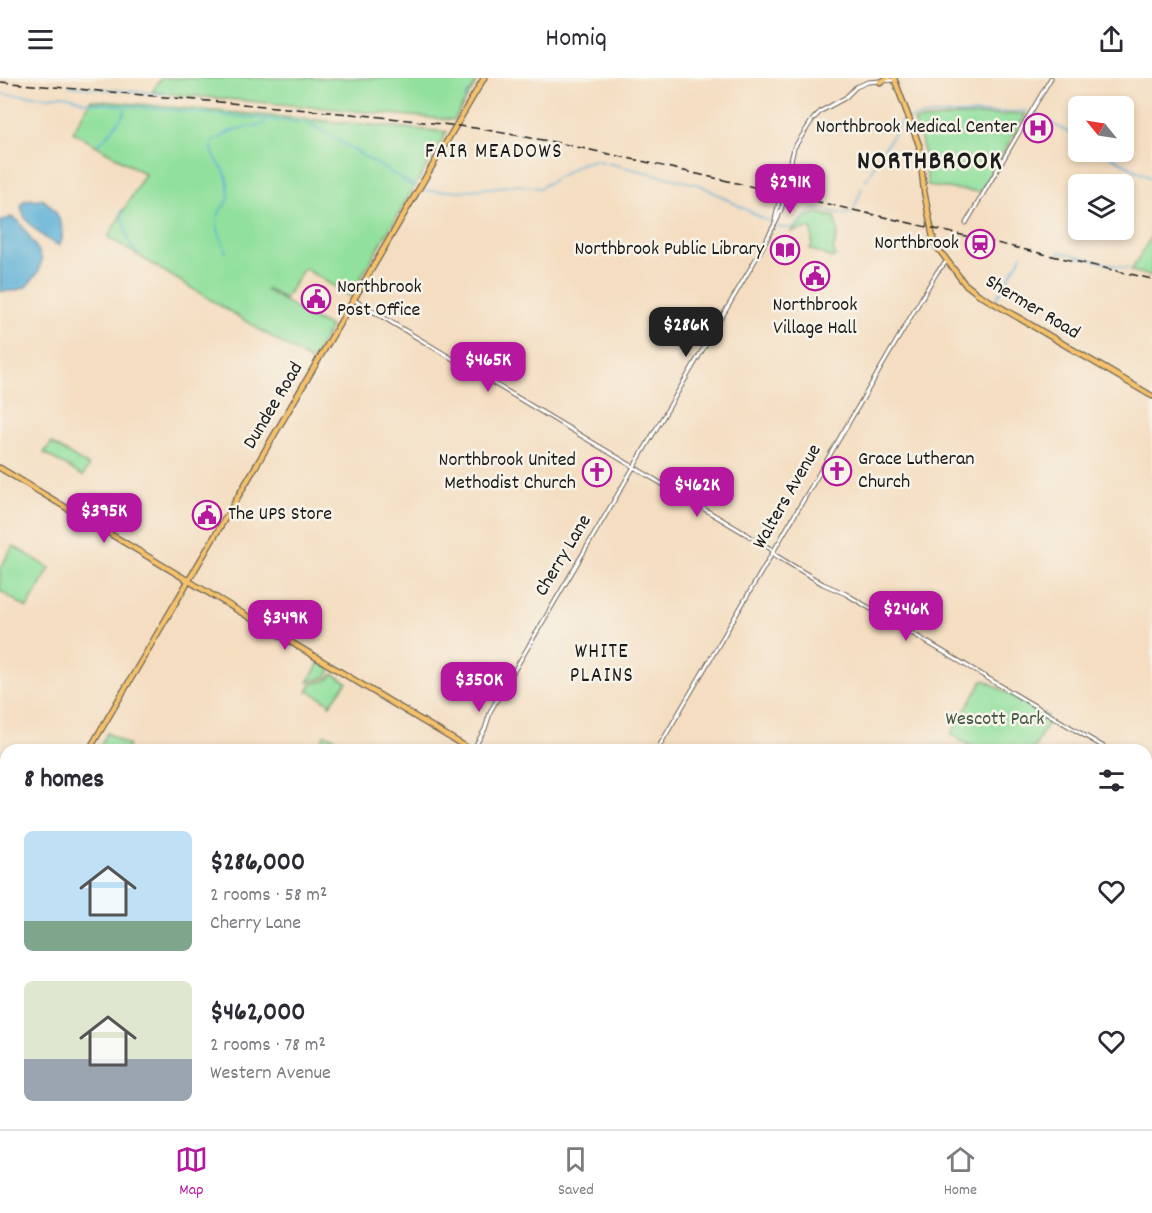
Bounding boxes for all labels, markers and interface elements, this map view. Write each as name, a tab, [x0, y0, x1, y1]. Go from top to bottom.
text: Homiq	[545, 20, 607, 59]
icon: menu	[24, 23, 57, 56]
icon: share	[1095, 23, 1128, 56]
north arrow	[1068, 96, 1134, 162]
map controls	[1068, 96, 1134, 240]
hospital icon: Northbrook Medical Center	[1022, 112, 1054, 144]
place label: Northbrook Medical Center	[816, 114, 1018, 142]
district label: FAIR MEADOWS	[425, 138, 563, 168]
district label: NORTHBROOK	[857, 144, 1003, 181]
pin: $291K	[748, 164, 832, 215]
text: $291K	[769, 169, 811, 197]
button: layers	[1068, 174, 1134, 240]
station icon: Northbrook	[964, 228, 996, 260]
place label: Northbrook	[874, 230, 959, 258]
library icon: Northbrook Public Library	[769, 234, 801, 266]
place label: Northbrook Public Library	[574, 236, 765, 264]
public building icon: Northbrook Village Hall	[799, 260, 831, 292]
street label: Shermer Road	[979, 269, 1085, 347]
place label: Northbrook Post Office	[337, 274, 422, 325]
public building icon: Northbrook Post Office	[300, 283, 332, 315]
place label: Northbrook Village Hall	[773, 292, 857, 343]
pin: $286K	[644, 307, 728, 358]
text: $286K	[663, 312, 709, 340]
pin: $465K	[446, 342, 530, 393]
text: $465K	[465, 347, 511, 375]
street label: Dundee Road	[237, 357, 311, 455]
street label: Walters Avenue	[747, 439, 829, 555]
place label: Grace Lutheran Church	[858, 446, 975, 497]
place label: Northbrook United Methodist Church	[439, 447, 576, 498]
church icon: Grace Lutheran Church	[821, 455, 853, 487]
church icon: Northbrook United Methodist Church	[581, 456, 613, 488]
pin: $462K	[655, 467, 739, 518]
text: $462K	[674, 472, 720, 500]
pin: $395K	[62, 493, 146, 544]
text: $395K	[81, 498, 127, 526]
public building icon: The UPS Store	[191, 499, 223, 531]
place label: The UPS Store	[228, 501, 332, 529]
street label: Cherry Lane	[529, 510, 600, 602]
pin: $246K	[864, 591, 948, 642]
text: $246K	[883, 596, 929, 624]
pin: $349K	[243, 600, 327, 651]
text: $349K	[262, 605, 308, 633]
district label: WHITE PLAINS	[570, 638, 634, 692]
pin: $350K	[437, 662, 521, 713]
text: $350K	[455, 667, 503, 695]
park label: Wescott Park	[945, 706, 1045, 734]
text: 8 homes	[24, 762, 104, 799]
icon: filters	[1095, 764, 1128, 797]
text: $286,000	[210, 845, 305, 882]
icon: home	[72, 855, 144, 927]
icon: heart	[1095, 875, 1128, 908]
text: 2 rooms · 58 m²	[210, 882, 327, 910]
text: Cherry Lane	[210, 910, 301, 938]
text: $462,000	[210, 995, 306, 1032]
icon: home	[72, 1005, 144, 1077]
icon: heart	[1095, 1025, 1128, 1058]
text: 2 rooms · 78 m²	[210, 1032, 326, 1060]
text: Western Avenue	[210, 1060, 331, 1088]
tab: Map	[175, 1143, 208, 1202]
tab: Saved	[558, 1143, 594, 1202]
tab: Home	[944, 1143, 977, 1202]

